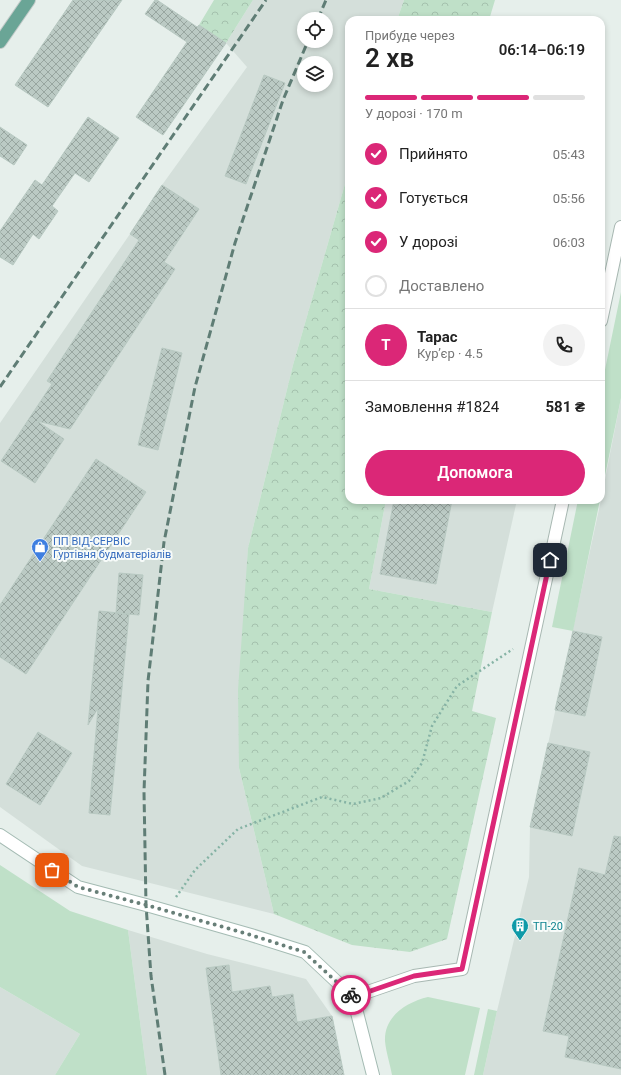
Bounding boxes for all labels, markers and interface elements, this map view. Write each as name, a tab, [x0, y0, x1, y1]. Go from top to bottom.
map controls	[297, 12, 333, 92]
button: locate	[297, 12, 333, 48]
text: Прибуде через	[365, 28, 455, 43]
text: 06:14–06:19	[499, 41, 585, 59]
text: 2 хв	[365, 43, 414, 73]
button: layers	[297, 56, 333, 92]
text: У дорозі · 170 m	[365, 106, 463, 121]
icon: check	[365, 143, 387, 165]
text: Прийнято	[399, 145, 468, 163]
text: 05:43	[553, 147, 585, 162]
icon: check	[365, 187, 387, 209]
text: Готується	[399, 189, 468, 207]
text: 05:56	[553, 191, 585, 206]
icon: check	[365, 231, 387, 253]
text: У дорозі	[399, 233, 458, 251]
text: 06:03	[553, 235, 585, 250]
text: Доставлено	[399, 277, 484, 295]
button: phone	[543, 324, 585, 366]
text: Тарас	[417, 328, 458, 346]
text: Т	[381, 336, 391, 354]
text: Кур’єр · 4.5	[417, 346, 483, 361]
text: Замовлення #1824	[365, 398, 499, 416]
text: 581 ₴	[545, 398, 585, 416]
button: Допомога	[365, 450, 585, 496]
place label: ПП ВІД-СЕРВІС Гуртівня будматеріалів	[53, 535, 171, 561]
shop icon: ПП ВІД-СЕРВІС Гуртівня будматеріалів	[30, 537, 50, 562]
pin	[533, 543, 567, 577]
icon: home	[539, 549, 561, 571]
pin	[35, 853, 69, 887]
icon: bag	[41, 859, 63, 881]
building icon: ТП-20	[510, 916, 530, 941]
place label: ТП-20	[533, 920, 563, 933]
courier	[331, 975, 371, 1015]
icon: bike	[340, 984, 362, 1006]

